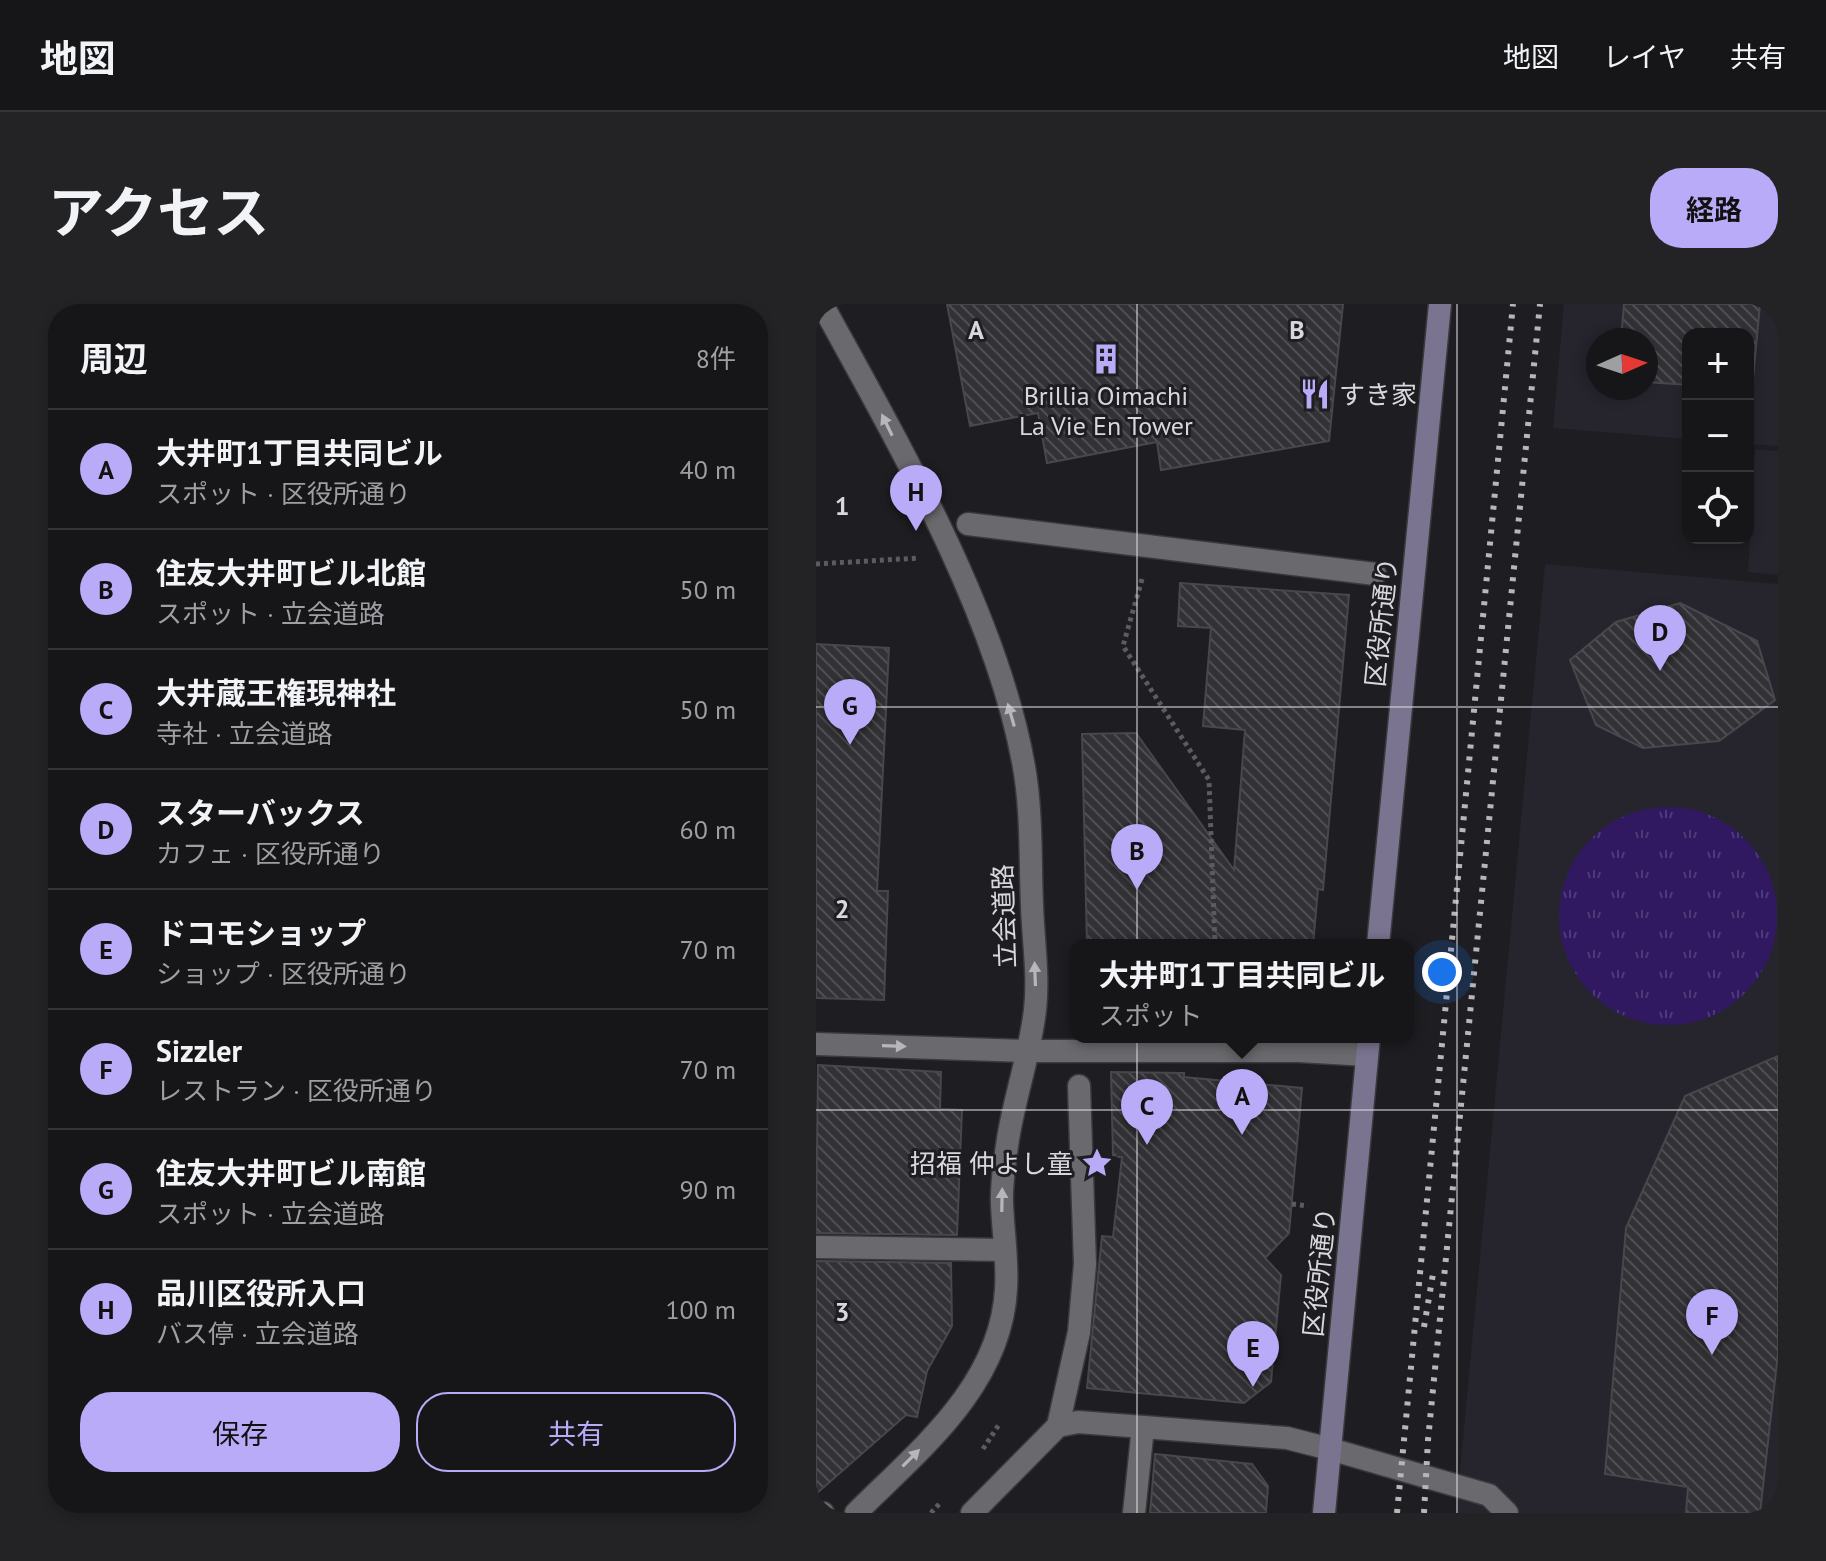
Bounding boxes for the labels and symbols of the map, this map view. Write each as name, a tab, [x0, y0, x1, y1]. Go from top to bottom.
text: A	[968, 313, 984, 346]
text: B	[1289, 313, 1305, 346]
north arrow	[1586, 328, 1658, 400]
building icon: Brillia Oimachi La Vie En Tower	[1089, 342, 1123, 376]
restaurant icon: すき家	[1298, 377, 1332, 411]
place label: すき家	[1339, 378, 1417, 411]
place label: Brillia Oimachi La Vie En Tower	[1019, 379, 1193, 442]
one-way arrow	[881, 414, 894, 437]
pin: H	[890, 465, 942, 531]
text: 1	[835, 489, 849, 522]
street label: 区役所通り	[1358, 556, 1404, 688]
pin: D	[1634, 605, 1686, 671]
pin: G	[824, 679, 876, 745]
one-way arrow	[1004, 703, 1017, 727]
pin: B	[1111, 824, 1163, 890]
street label: 立会道路	[986, 863, 1022, 969]
text: 2	[835, 892, 849, 925]
your location	[1422, 952, 1462, 992]
one-way arrow	[1028, 961, 1041, 986]
one-way arrow	[882, 1040, 907, 1053]
pin: A	[1216, 1069, 1268, 1135]
pin: C	[1121, 1079, 1173, 1145]
place icon: 招福 仲よし童	[1080, 1146, 1114, 1180]
place label: 招福 仲よし童	[910, 1147, 1073, 1180]
one-way arrow	[996, 1187, 1009, 1212]
street label: 区役所通り	[1296, 1206, 1342, 1338]
pin: F	[1686, 1289, 1738, 1355]
text: 3	[835, 1295, 849, 1328]
pin: E	[1227, 1321, 1279, 1387]
one-way arrow	[901, 1449, 920, 1468]

